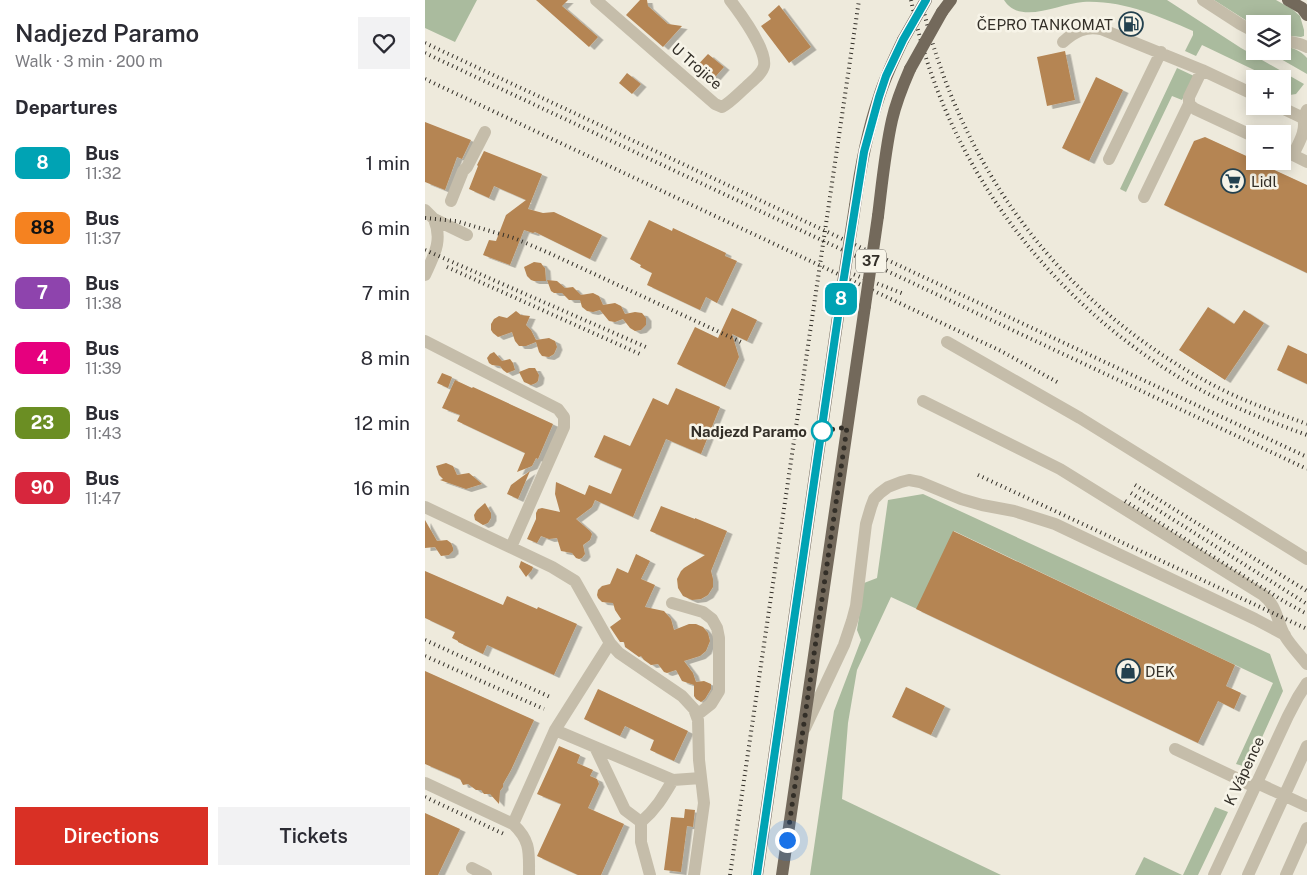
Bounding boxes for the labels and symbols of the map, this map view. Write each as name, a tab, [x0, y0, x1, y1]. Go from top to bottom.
fuel station icon: ČEPRO TANKOMAT	[1118, 11, 1144, 37]
place label: ČEPRO TANKOMAT	[977, 16, 1113, 33]
street label: U Trojice	[668, 40, 726, 92]
supermarket icon: Lidl	[1220, 168, 1246, 194]
place label: Lidl	[1251, 173, 1277, 190]
road number: 37	[856, 250, 886, 272]
line badge: 8	[825, 283, 857, 315]
marker: Nadjezd Paramo	[811, 420, 833, 442]
place label: Nadjezd Paramo	[690, 423, 807, 440]
shop icon: DEK	[1115, 658, 1141, 684]
place label: DEK	[1145, 663, 1175, 680]
street label: K Vápence	[1221, 734, 1267, 808]
your location	[775, 828, 800, 853]

